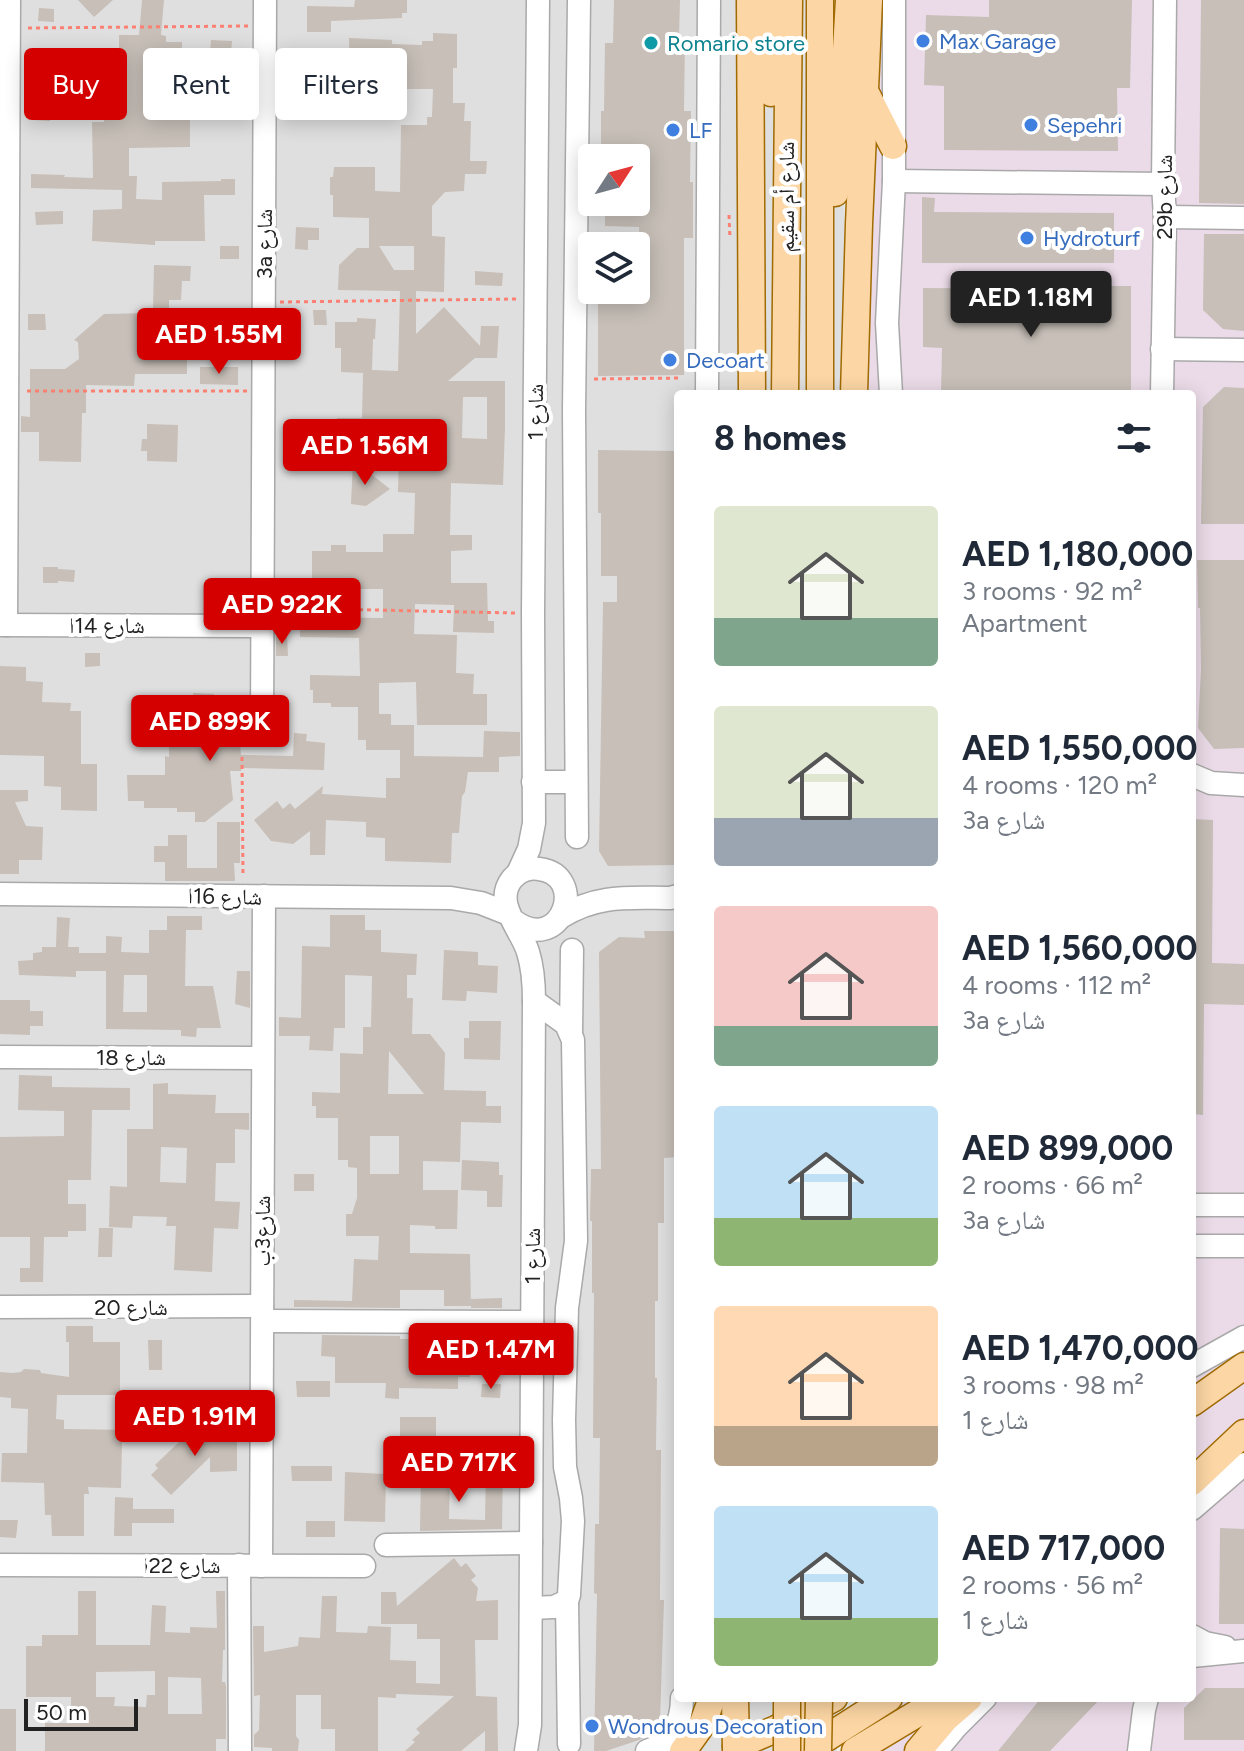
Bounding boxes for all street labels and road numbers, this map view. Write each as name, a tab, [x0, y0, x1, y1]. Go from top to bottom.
street label: شارع أم سقيم	[773, 141, 801, 253]
street label: 29b شارع	[1151, 155, 1178, 239]
street label: 3a شارع	[251, 209, 278, 279]
street label: شارع 1	[522, 384, 549, 440]
street label: شارع 14ا	[69, 612, 145, 639]
street label: شارع 16ا	[188, 882, 262, 911]
street label: شارع 18	[96, 1044, 166, 1071]
street label: شارع3ب	[249, 1196, 276, 1266]
street label: شارع 1	[519, 1228, 546, 1284]
street label: شارع 20	[94, 1294, 168, 1321]
street label: شارع 22ا	[143, 1552, 221, 1579]

